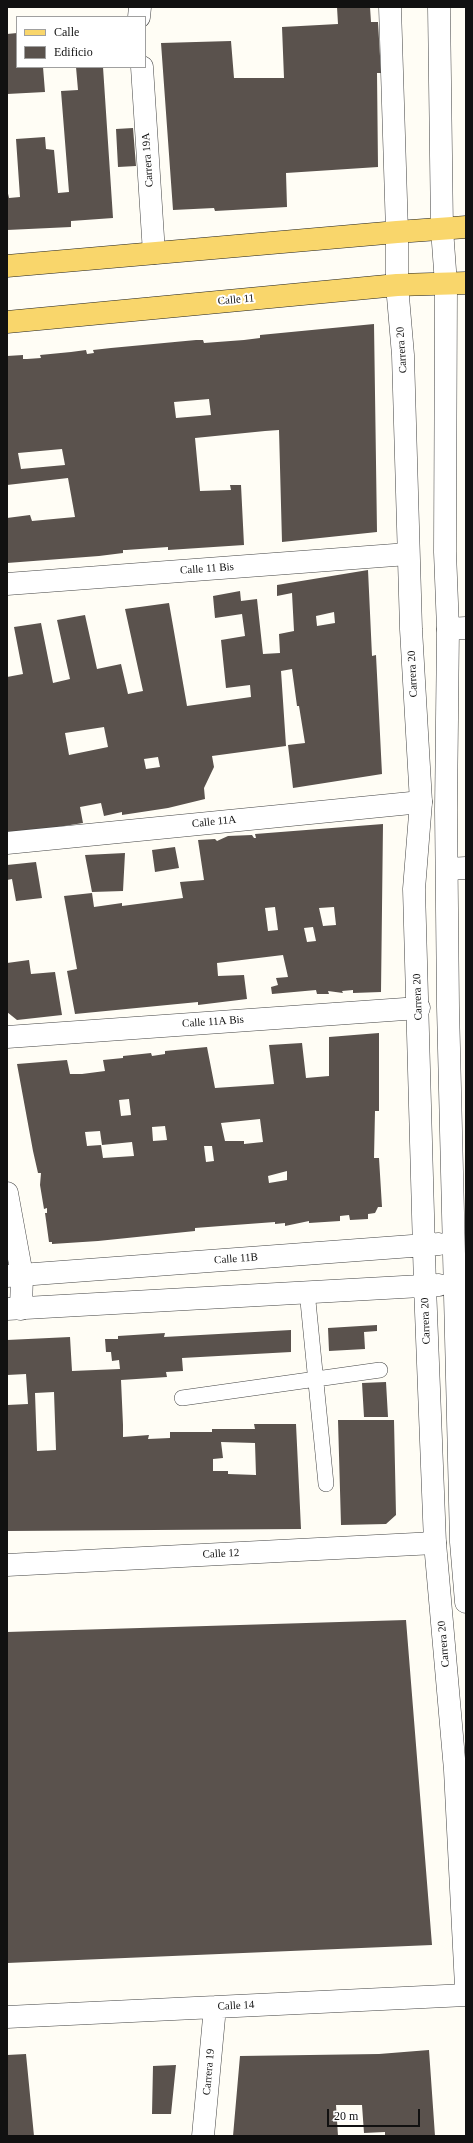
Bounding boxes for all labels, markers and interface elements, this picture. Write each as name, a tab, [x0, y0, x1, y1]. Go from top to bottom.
legend	[16, 16, 146, 68]
text: Calle	[54, 25, 79, 39]
text: Edificio	[54, 45, 93, 59]
street label: Carrera 19A	[140, 132, 156, 188]
street label: Calle 11	[217, 292, 255, 308]
street label: Carrera 20	[394, 326, 410, 374]
street label: Calle 11 Bis	[180, 561, 234, 577]
street label: Carrera 20	[405, 650, 421, 698]
street label: Calle 11A	[191, 813, 237, 831]
street label: Carrera 20	[411, 973, 425, 1021]
street label: Calle 11A Bis	[182, 1013, 244, 1031]
street label: Calle 11B	[214, 1251, 258, 1267]
street label: Carrera 20	[419, 1297, 433, 1345]
street label: Calle 12	[202, 1546, 240, 1562]
street label: Carrera 20	[435, 1620, 453, 1668]
street label: Calle 14	[217, 1998, 255, 2014]
street label: Carrera 19	[200, 2048, 218, 2096]
scale bar	[329, 2101, 422, 2127]
text: 20 m	[334, 2109, 358, 2123]

